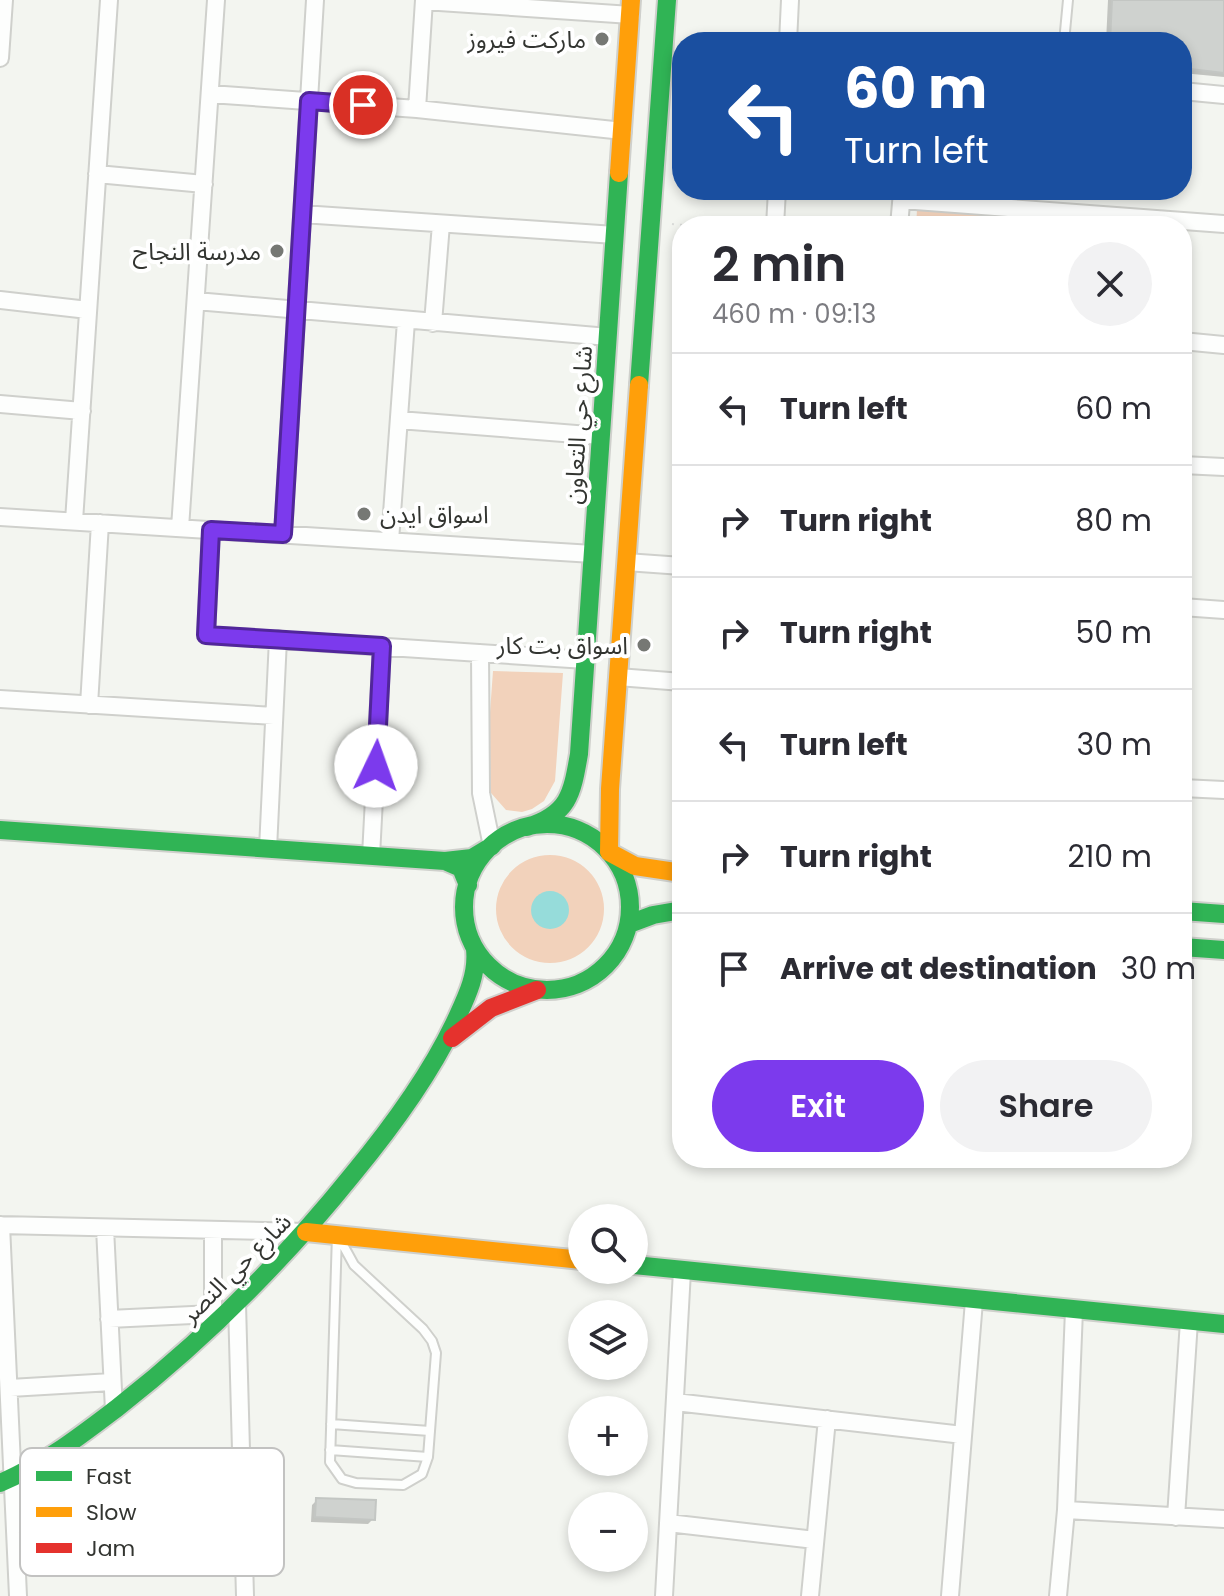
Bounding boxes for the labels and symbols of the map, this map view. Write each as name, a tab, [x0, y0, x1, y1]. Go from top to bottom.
place label: ماركت فيروز	[466, 23, 586, 56]
marker: ماركت فيروز	[593, 30, 611, 48]
pin	[329, 71, 397, 139]
place label: مدرسة النجاح	[133, 235, 261, 269]
marker: مدرسة النجاح	[268, 242, 286, 260]
street label: شارع حي التعاون	[556, 345, 603, 506]
place label: اسواق ايدن	[380, 498, 489, 531]
marker: اسواق ايدن	[355, 505, 373, 523]
place label: اسواق بت كار	[496, 629, 628, 662]
marker: اسواق بت كار	[635, 636, 653, 654]
position arrow	[334, 724, 418, 808]
street label: شارع حي النصر	[173, 1205, 300, 1333]
legend	[20, 1448, 284, 1576]
text: Fast	[86, 1461, 131, 1492]
text: Slow	[86, 1497, 136, 1528]
text: Jam	[86, 1533, 135, 1564]

